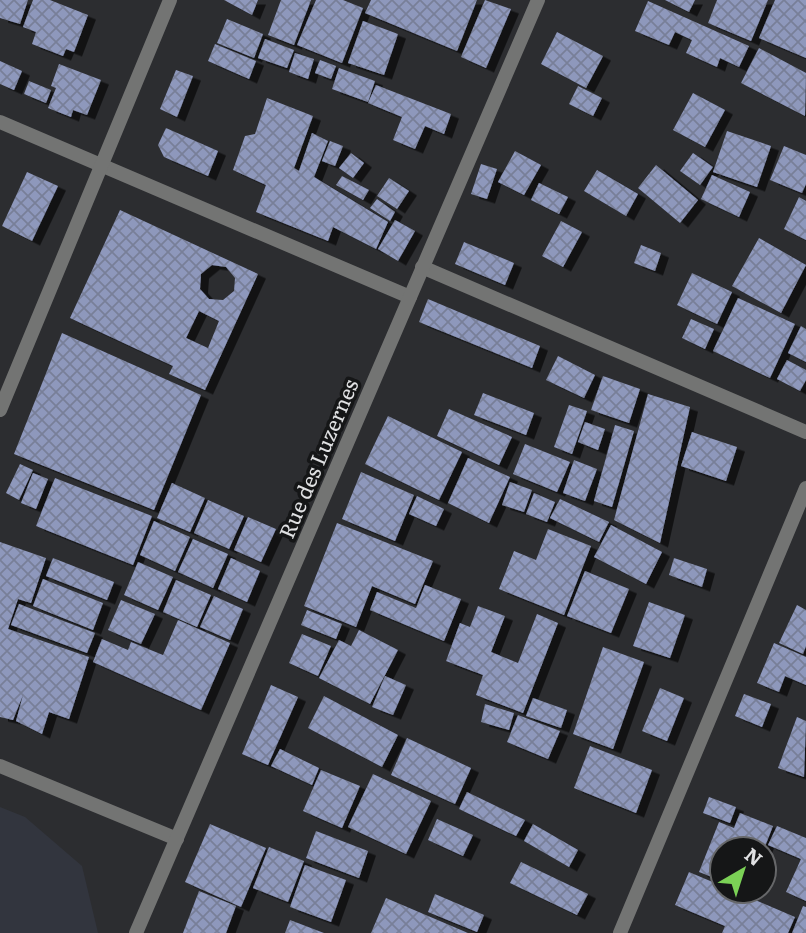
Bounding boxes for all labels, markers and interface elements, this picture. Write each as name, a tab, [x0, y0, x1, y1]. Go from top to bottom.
street label: Rue des Luzernes	[269, 373, 365, 543]
north arrow	[708, 835, 778, 905]
text: N	[739, 840, 769, 872]

